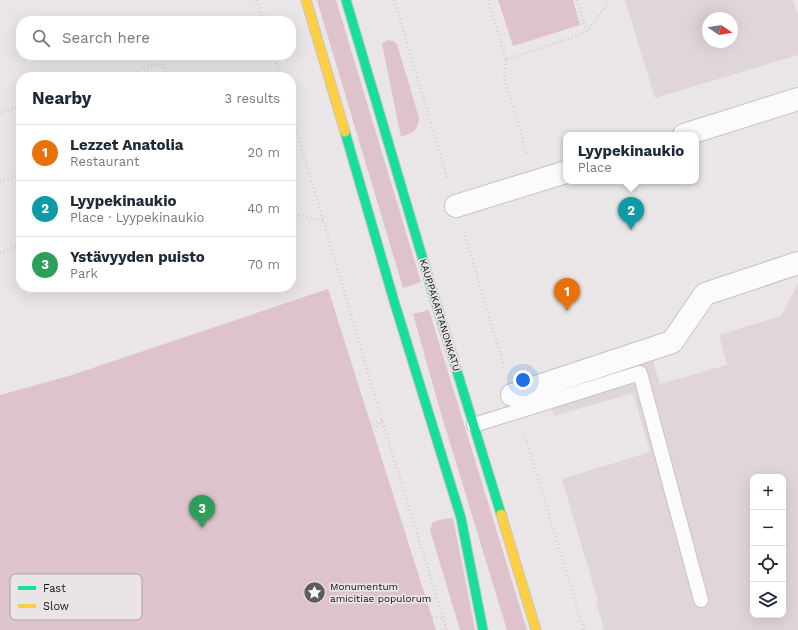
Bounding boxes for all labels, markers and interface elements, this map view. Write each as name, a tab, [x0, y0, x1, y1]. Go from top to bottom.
north arrow	[702, 12, 738, 48]
search box	[16, 16, 296, 60]
icon: search	[30, 27, 52, 49]
text: Search here	[62, 29, 150, 47]
text: Nearby	[32, 88, 91, 108]
text: 3 results	[225, 91, 280, 106]
popup	[563, 132, 699, 184]
text: Lezzet Anatolia	[70, 136, 184, 154]
text: Lyypekinaukio	[578, 142, 684, 160]
text: 1	[42, 145, 48, 160]
text: 20 m	[248, 145, 280, 160]
text: Restaurant	[70, 154, 140, 169]
text: Place	[578, 160, 612, 175]
text: Lyypekinaukio	[70, 192, 177, 210]
pin: 2	[618, 197, 644, 230]
text: 2	[41, 201, 49, 216]
text: 40 m	[247, 201, 280, 216]
text: Place · Lyypekinaukio	[70, 210, 204, 225]
text: Ystävyyden puisto	[70, 248, 205, 266]
text: 3	[41, 257, 49, 272]
text: 70 m	[248, 257, 280, 272]
street label: KAUPPAKARTANONKATU	[418, 257, 462, 373]
text: Park	[70, 266, 98, 281]
pin: 1	[554, 278, 580, 311]
your location	[513, 370, 533, 390]
map controls	[750, 474, 786, 618]
button: +	[750, 474, 786, 510]
pin: 3	[189, 495, 215, 528]
button: −	[750, 510, 786, 546]
button: locate	[750, 546, 786, 582]
legend	[10, 574, 142, 620]
place icon: Monumentum amicitiae populorum	[301, 579, 327, 605]
place label: Monumentum amicitiae populorum	[330, 581, 431, 604]
text: Fast	[43, 582, 66, 595]
button: layers	[750, 582, 786, 618]
text: Slow	[43, 600, 69, 613]

